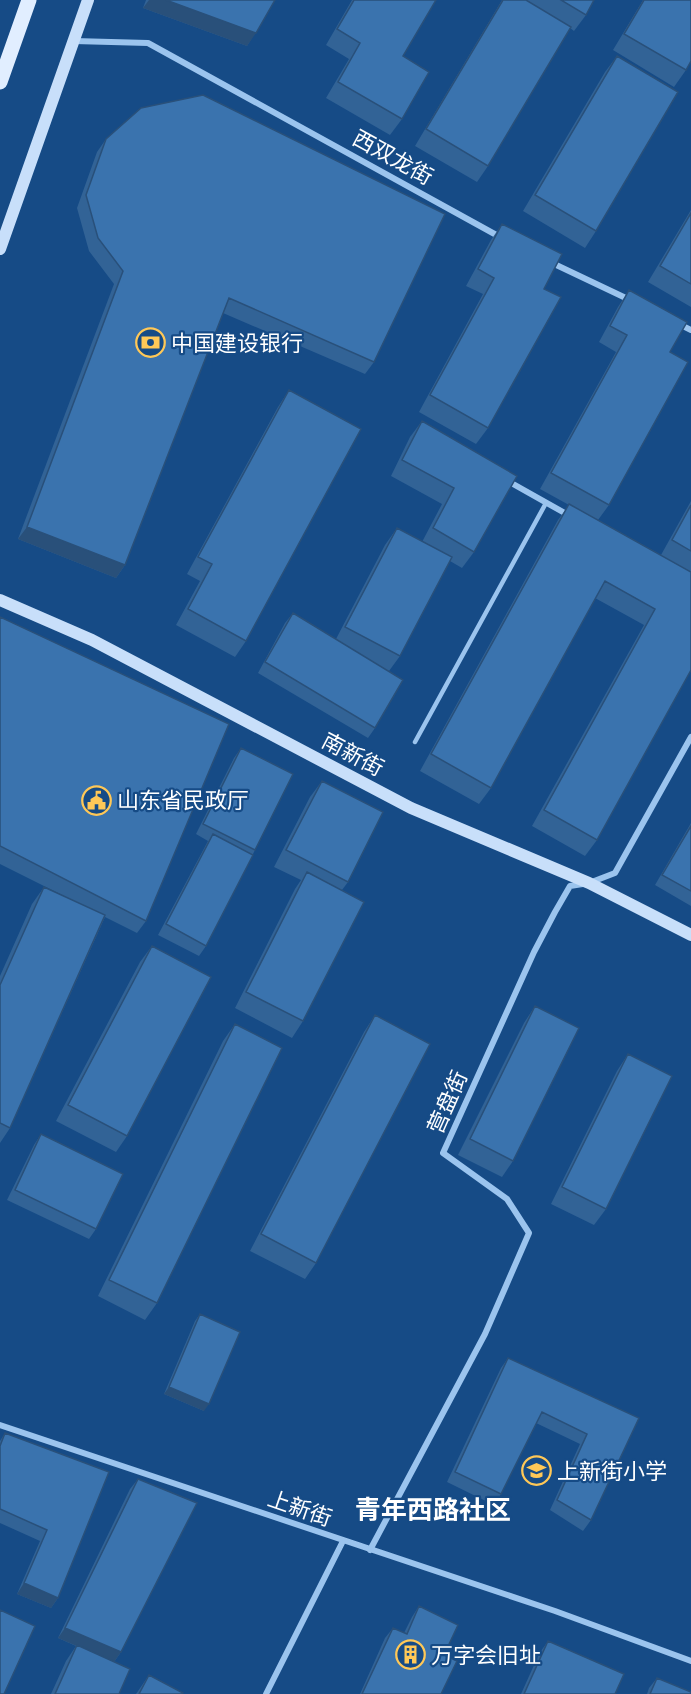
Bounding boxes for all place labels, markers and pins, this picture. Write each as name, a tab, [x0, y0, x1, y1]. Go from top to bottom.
bank icon: 中国建设银行	[134, 327, 166, 359]
place label: 中国建设银行	[171, 331, 303, 358]
public building icon: 山东省民政厅	[80, 784, 112, 816]
place label: 山东省民政厅	[117, 788, 249, 815]
school or university icon: 上新街小学	[520, 1455, 552, 1487]
place label: 上新街小学	[557, 1459, 667, 1486]
building icon: 万字会旧址	[394, 1639, 426, 1671]
place label: 万字会旧址	[431, 1643, 541, 1670]

